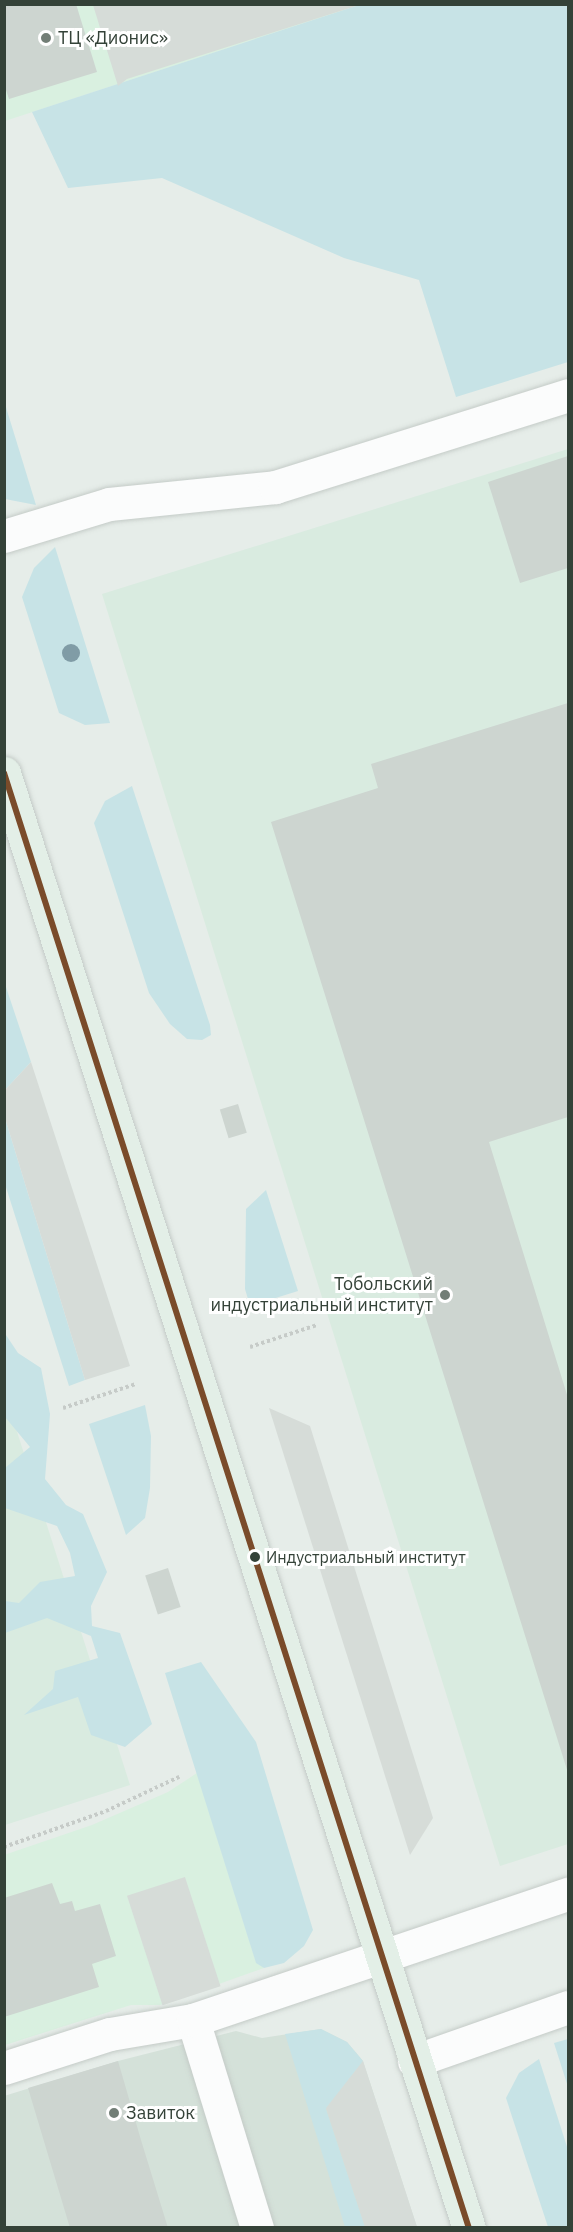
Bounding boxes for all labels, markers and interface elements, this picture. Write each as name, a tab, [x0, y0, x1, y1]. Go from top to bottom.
place label: ТЦ «Дионис»	[58, 27, 168, 49]
marker: ТЦ «Дионис»	[39, 31, 53, 45]
place label: Тобольский индустриальный институт	[210, 1274, 433, 1316]
marker: Тобольский индустриальный институт	[438, 1288, 452, 1302]
place label: Индустриальный институт	[266, 1547, 466, 1567]
marker: Индустриальный институт	[249, 1551, 261, 1563]
place label: Завиток	[126, 2102, 195, 2124]
marker: Завиток	[107, 2106, 121, 2120]

